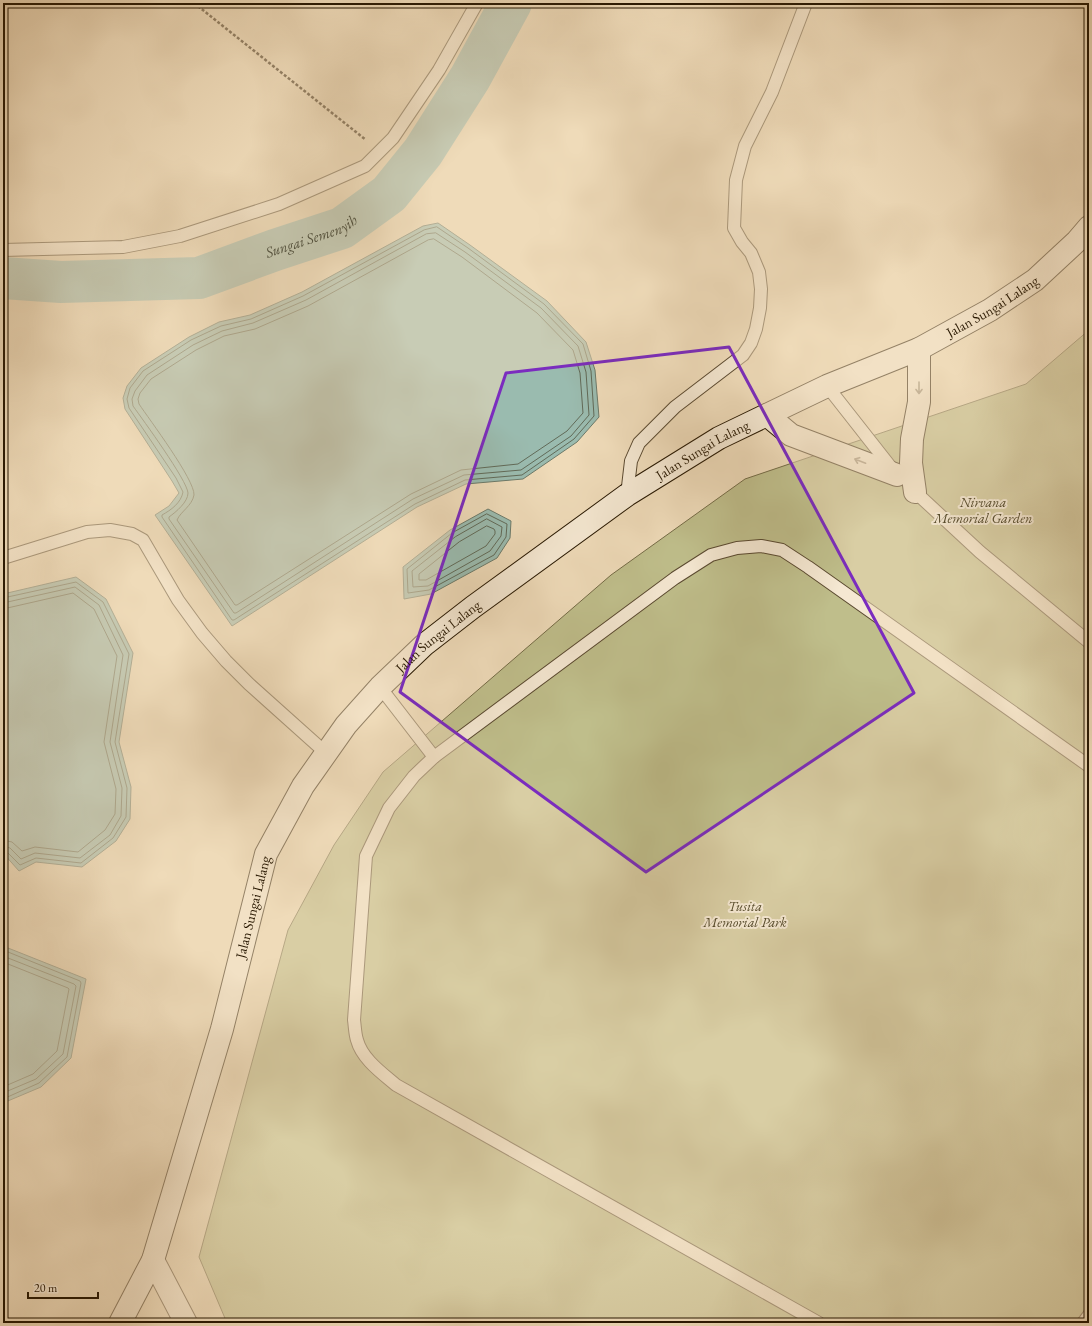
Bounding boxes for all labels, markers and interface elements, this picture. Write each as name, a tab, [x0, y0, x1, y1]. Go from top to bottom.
water label: Sungai Semenyih	[262, 210, 361, 262]
street label: Jalan Sungai Lalang	[942, 271, 1043, 342]
one-way arrow	[915, 381, 923, 394]
street label: Jalan Sungai Lalang	[652, 415, 753, 484]
one-way arrow	[855, 457, 867, 465]
park label: Nirvana Memorial Garden	[933, 493, 1032, 527]
street label: Jalan Sungai Lalang	[391, 595, 485, 677]
street label: Jalan Sungai Lalang	[231, 853, 274, 961]
park label: Tusita Memorial Park	[702, 897, 787, 931]
scale bar	[28, 1274, 98, 1300]
text: 20 m	[34, 1280, 58, 1296]

